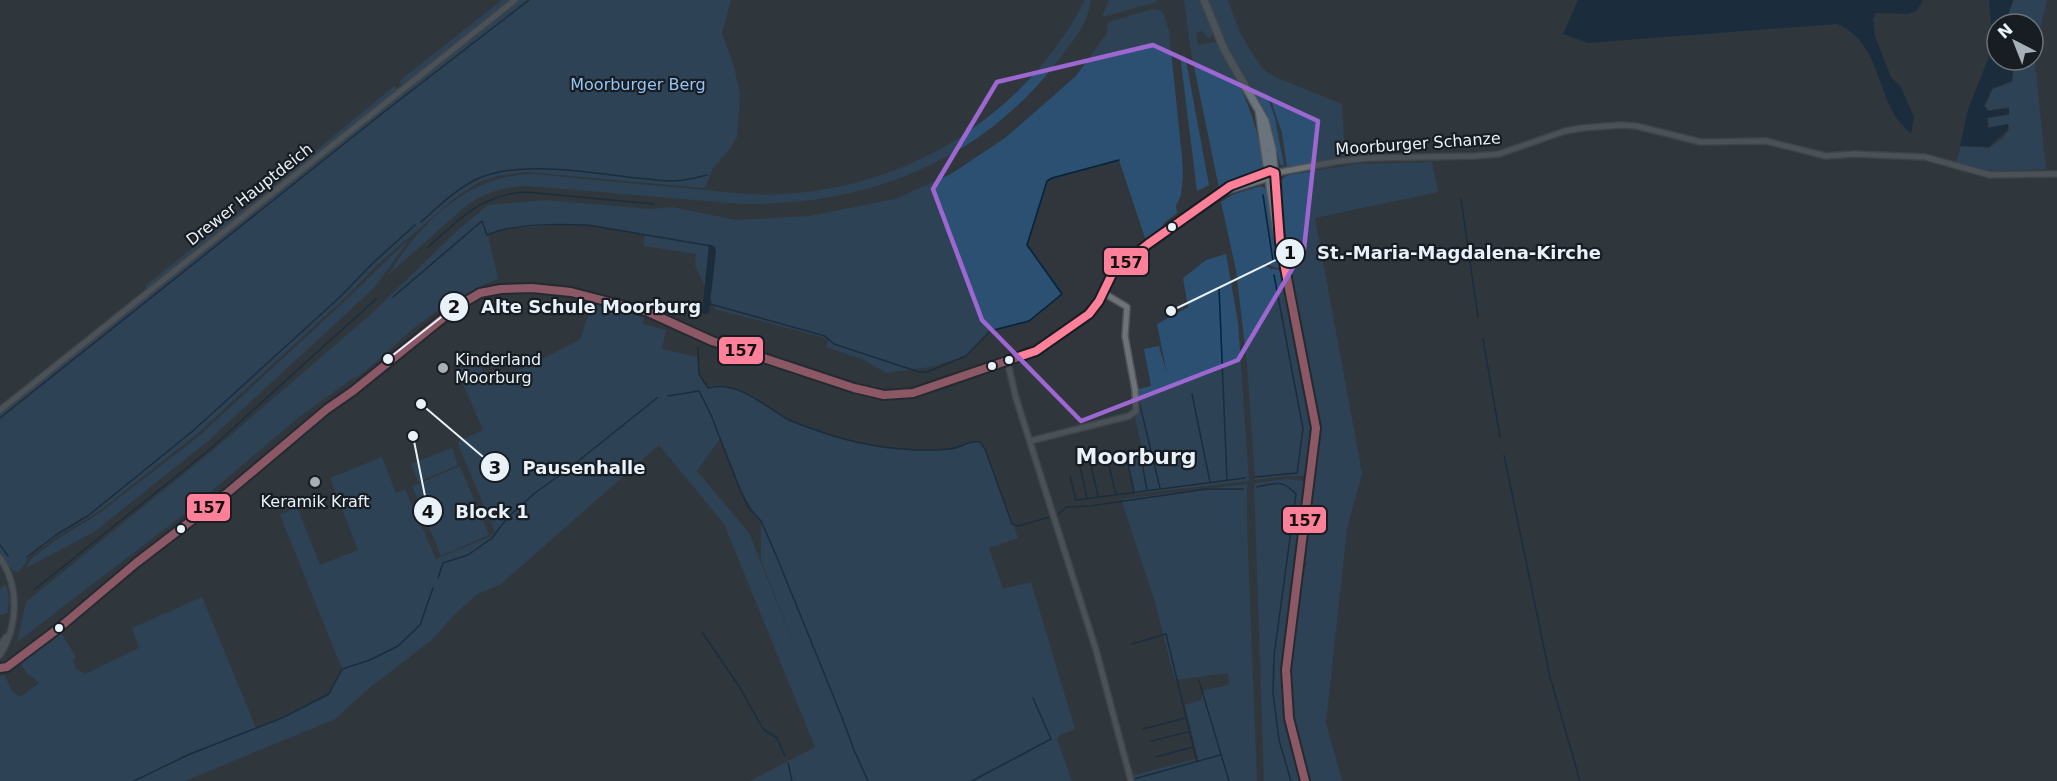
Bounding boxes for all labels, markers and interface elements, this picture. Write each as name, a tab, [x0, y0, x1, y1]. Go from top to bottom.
north arrow	[1985, 12, 2045, 72]
text: N	[1994, 20, 2017, 43]
park label: Moorburger Berg	[570, 75, 706, 94]
street label: Moorburger Schanze	[1335, 128, 1501, 159]
street label: Drewer Hauptdeich	[182, 139, 316, 250]
unlabelled marker	[1166, 221, 1178, 233]
callout: St.-Maria-Magdalena-Kirche	[1275, 235, 1613, 271]
text: 1	[1284, 242, 1296, 263]
text: St.-Maria-Magdalena-Kirche	[1317, 242, 1601, 263]
line badge: 157	[1103, 247, 1149, 276]
text: 157	[1109, 253, 1143, 272]
callout: Alte Schule Moorburg	[439, 289, 713, 325]
text: 2	[448, 296, 460, 317]
text: Alte Schule Moorburg	[481, 296, 701, 317]
line badge: 157	[718, 336, 764, 365]
text: 157	[724, 341, 758, 360]
place label: Kinderland Moorburg	[455, 350, 541, 387]
unlabelled marker	[1003, 354, 1015, 366]
unlabelled marker	[986, 360, 998, 372]
marker: Kinderland Moorburg	[436, 361, 450, 375]
district label: Moorburg	[1076, 444, 1196, 469]
callout: Pausenhalle	[480, 449, 657, 485]
text: 3	[489, 457, 501, 478]
text: Pausenhalle	[523, 457, 645, 478]
marker: Keramik Kraft	[308, 475, 322, 489]
place label: Keramik Kraft	[261, 492, 369, 511]
line badge: 157	[186, 493, 231, 522]
callout: Block 1	[413, 493, 541, 529]
text: 157	[192, 498, 226, 517]
text: 4	[422, 501, 434, 522]
text: Block 1	[455, 501, 529, 522]
line badge: 157	[1282, 506, 1327, 534]
text: 157	[1288, 511, 1322, 530]
unlabelled marker	[175, 523, 187, 535]
unlabelled marker	[53, 622, 65, 634]

